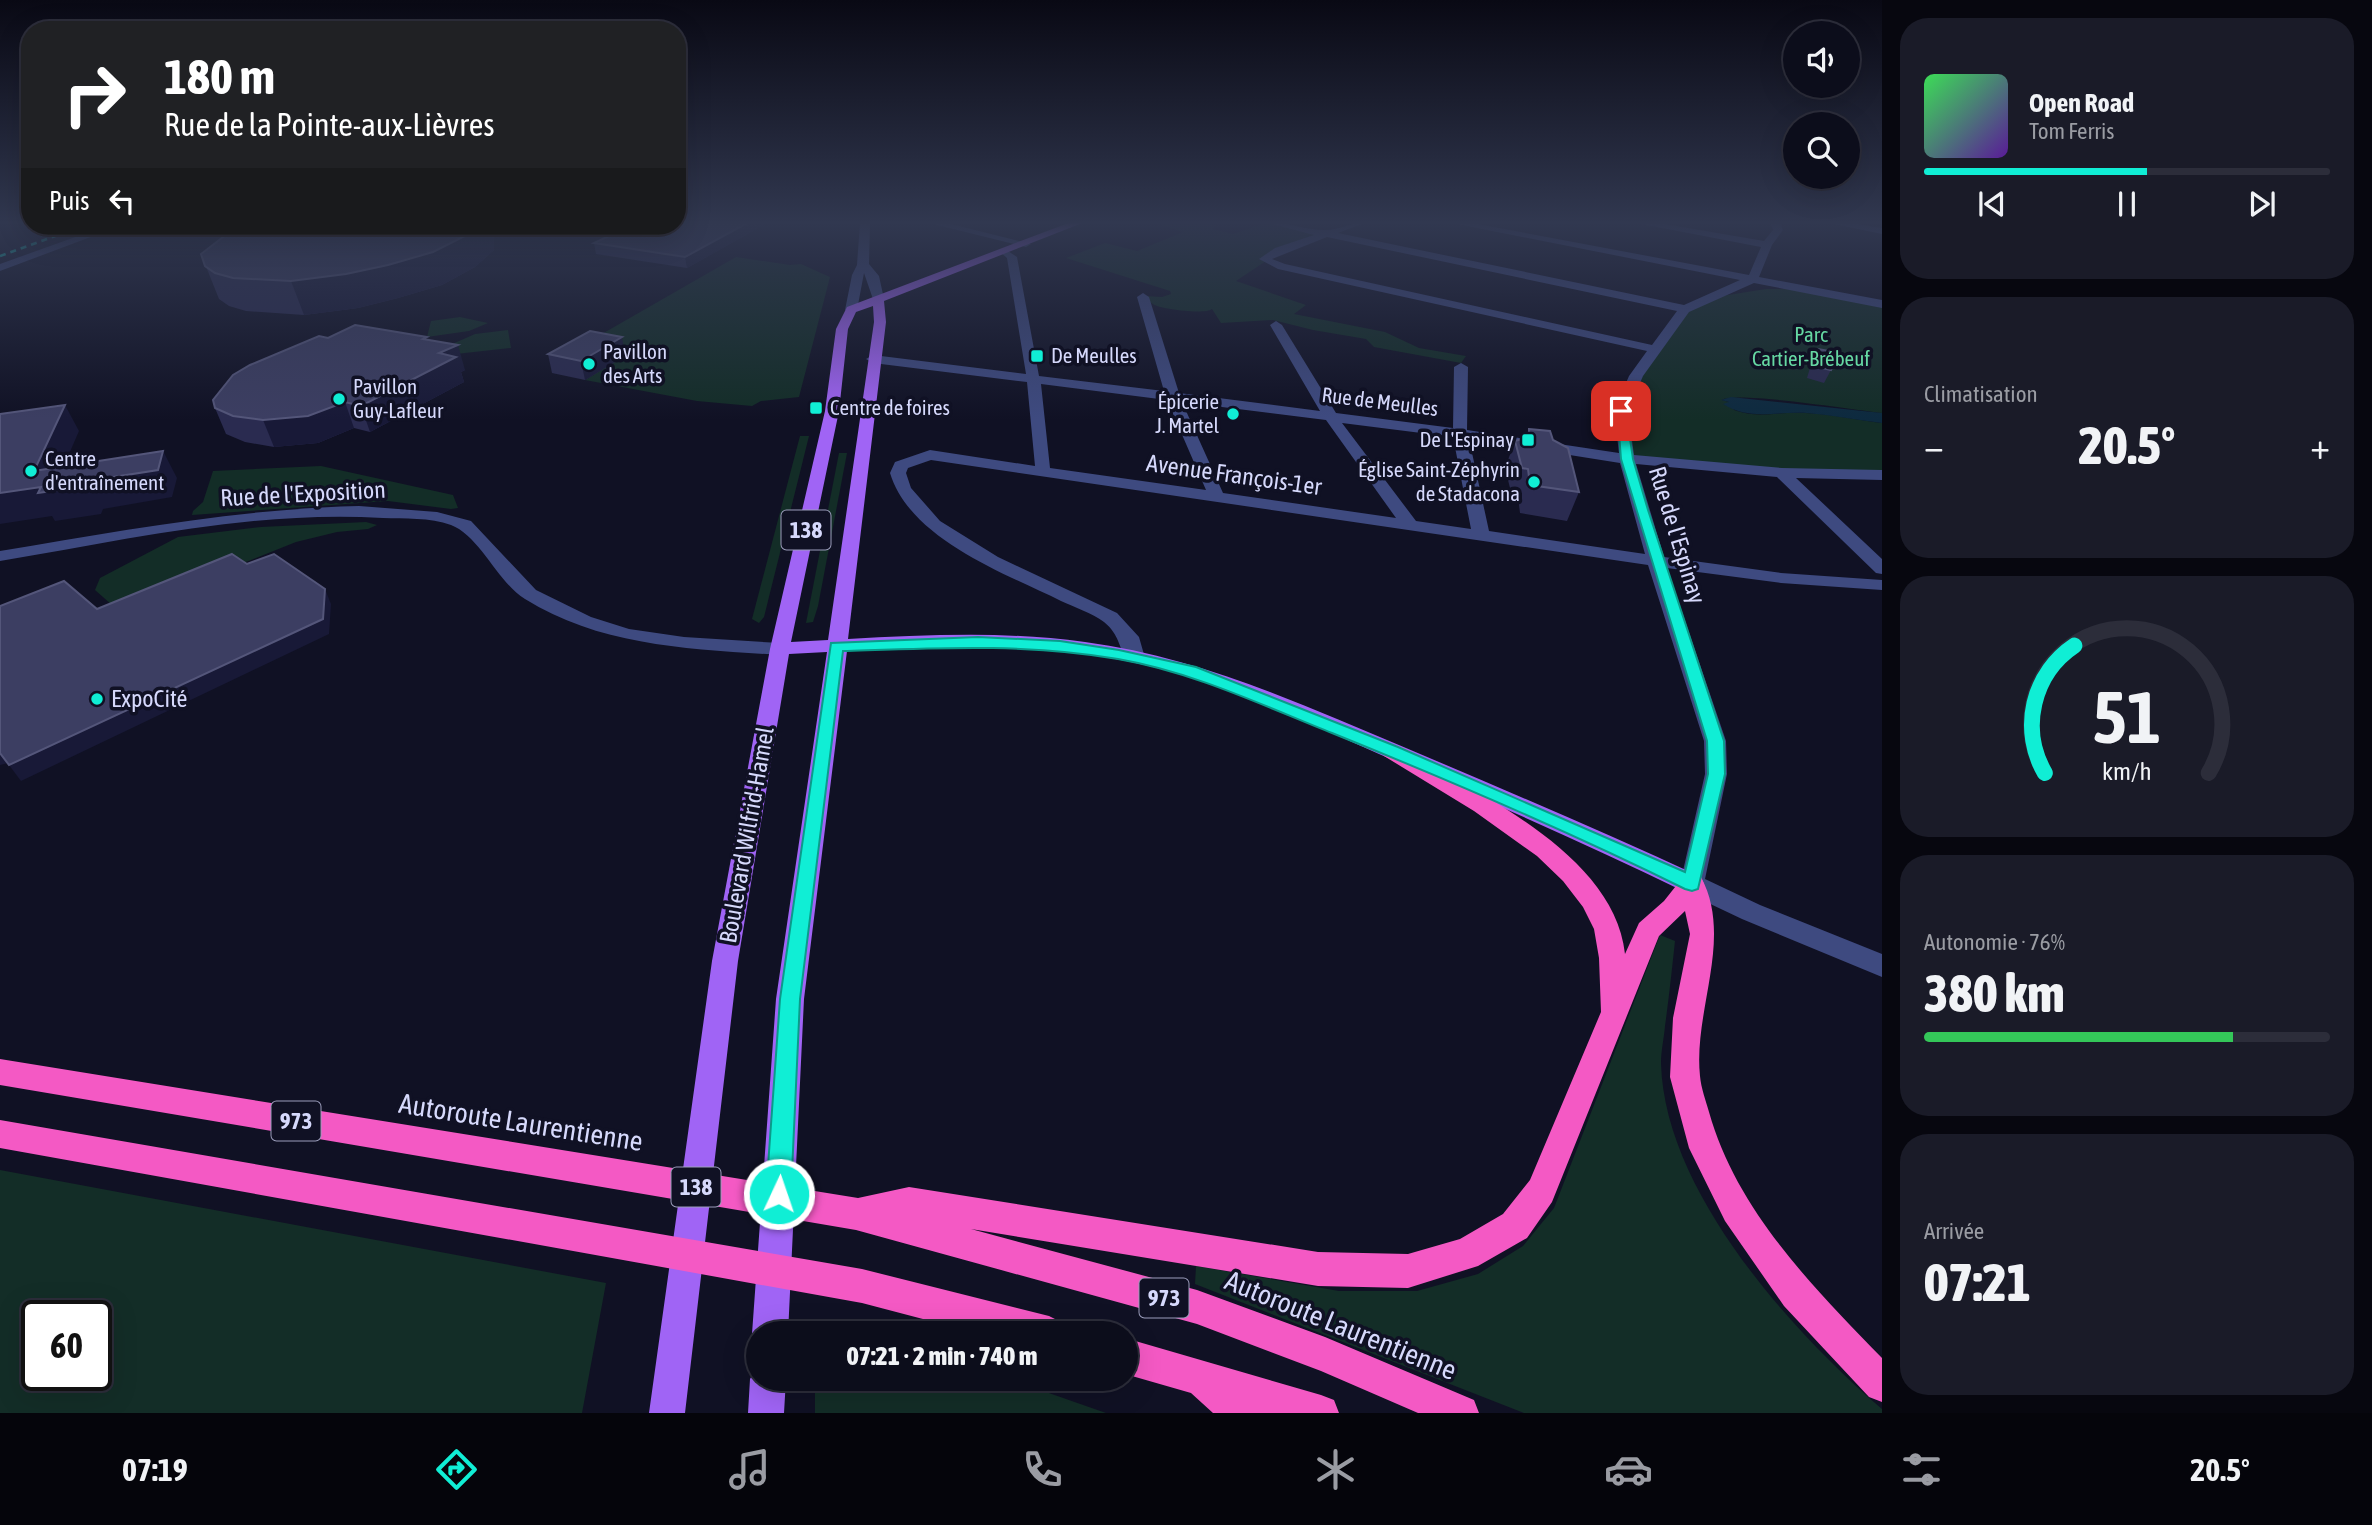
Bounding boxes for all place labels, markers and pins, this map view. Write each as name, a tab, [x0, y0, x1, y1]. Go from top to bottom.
place label: Pavillon des Arts	[603, 339, 667, 387]
place label: De Meulles	[1051, 343, 1137, 367]
marker: De Meulles	[1029, 348, 1045, 364]
marker: Pavillon des Arts	[581, 356, 597, 372]
place label: Pavillon Guy-Lafleur	[353, 374, 444, 422]
pin	[1591, 381, 1651, 441]
place label: Épicerie J. Martel	[1155, 389, 1219, 437]
marker: Pavillon Guy-Lafleur	[331, 391, 347, 407]
place label: Centre de foires	[830, 395, 950, 419]
marker: Centre de foires	[808, 400, 824, 416]
marker: Épicerie J. Martel	[1225, 406, 1241, 422]
place label: De L'Espinay	[1420, 427, 1514, 451]
marker: De L'Espinay	[1520, 432, 1536, 448]
place label: Centre d'entraînement	[45, 446, 164, 494]
place label: Église Saint-Zéphyrin de Stadacona	[1358, 457, 1520, 505]
marker: Centre d'entraînement	[23, 463, 39, 479]
marker: Église Saint-Zéphyrin de Stadacona	[1526, 474, 1542, 490]
place label: ExpoCité	[111, 685, 187, 712]
marker: ExpoCité	[89, 691, 105, 707]

